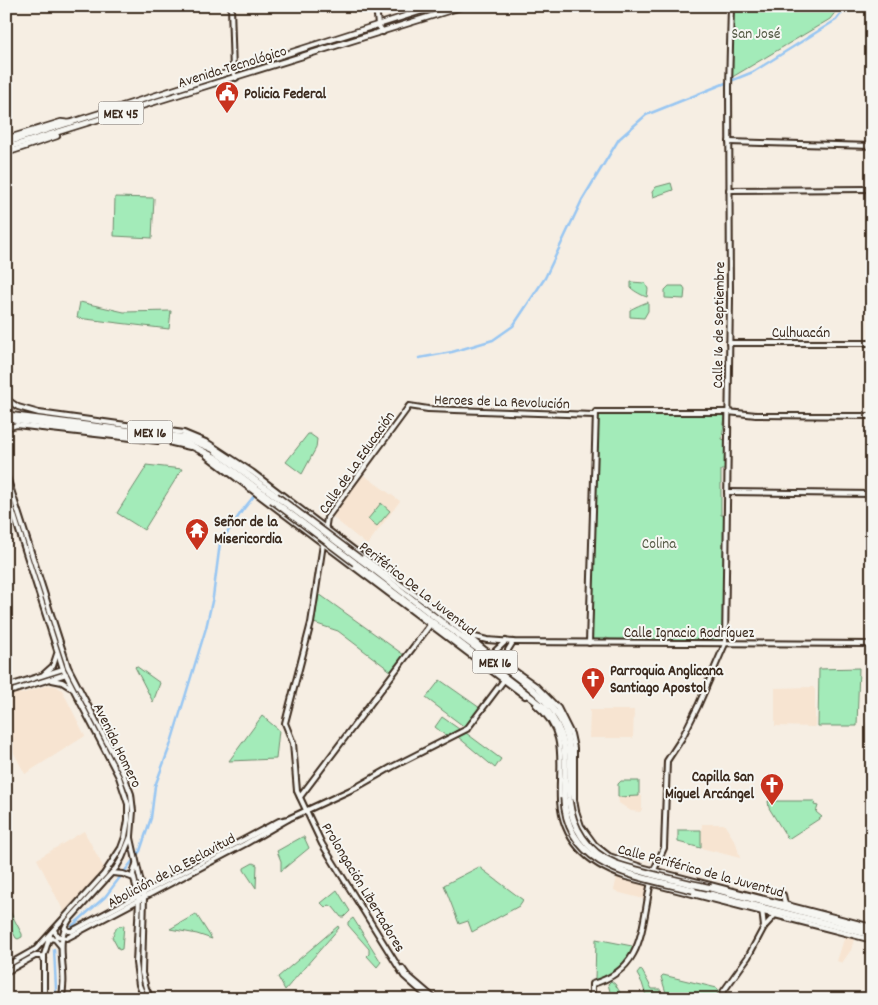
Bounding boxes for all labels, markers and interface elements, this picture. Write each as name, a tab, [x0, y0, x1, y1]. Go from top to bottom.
park label: San José	[732, 24, 780, 46]
street label: Avenida Tecnológico	[175, 41, 290, 95]
public building icon: Policia Federal	[214, 80, 240, 114]
place label: Policia Federal	[244, 84, 327, 106]
road number: MEX 45	[98, 102, 144, 125]
street label: Calle 16 de Septiembre	[708, 261, 732, 389]
street label: Culhuacán	[772, 323, 830, 345]
street label: Heroes de La Revolución	[434, 390, 570, 416]
street label: Calle de La Educación	[314, 407, 401, 519]
road number: MEX 16	[128, 421, 172, 444]
place label: Señor de la Misericordia	[214, 512, 283, 551]
temple icon: Señor de la Misericordia	[184, 517, 210, 551]
park label: Colina	[642, 534, 677, 556]
street label: Periférico De La Juventud	[354, 537, 480, 642]
street label: Calle Ignacio Rodríguez	[624, 623, 754, 645]
road number: MEX 16	[472, 650, 518, 674]
place label: Parroquia Anglicana Santiago Apostol	[610, 661, 724, 700]
church icon: Parroquia Anglicana Santiago Apostol	[580, 666, 606, 700]
street label: Avenida Homero	[86, 700, 146, 792]
place label: Capilla San Miguel Arcángel	[665, 767, 754, 806]
church icon: Capilla San Miguel Arcángel	[759, 772, 785, 806]
street label: Prolongación Libertadores	[315, 819, 410, 957]
street label: Abolición de la Esclavitud	[104, 829, 240, 915]
street label: Calle Periférico de la Juventud	[615, 839, 786, 905]

